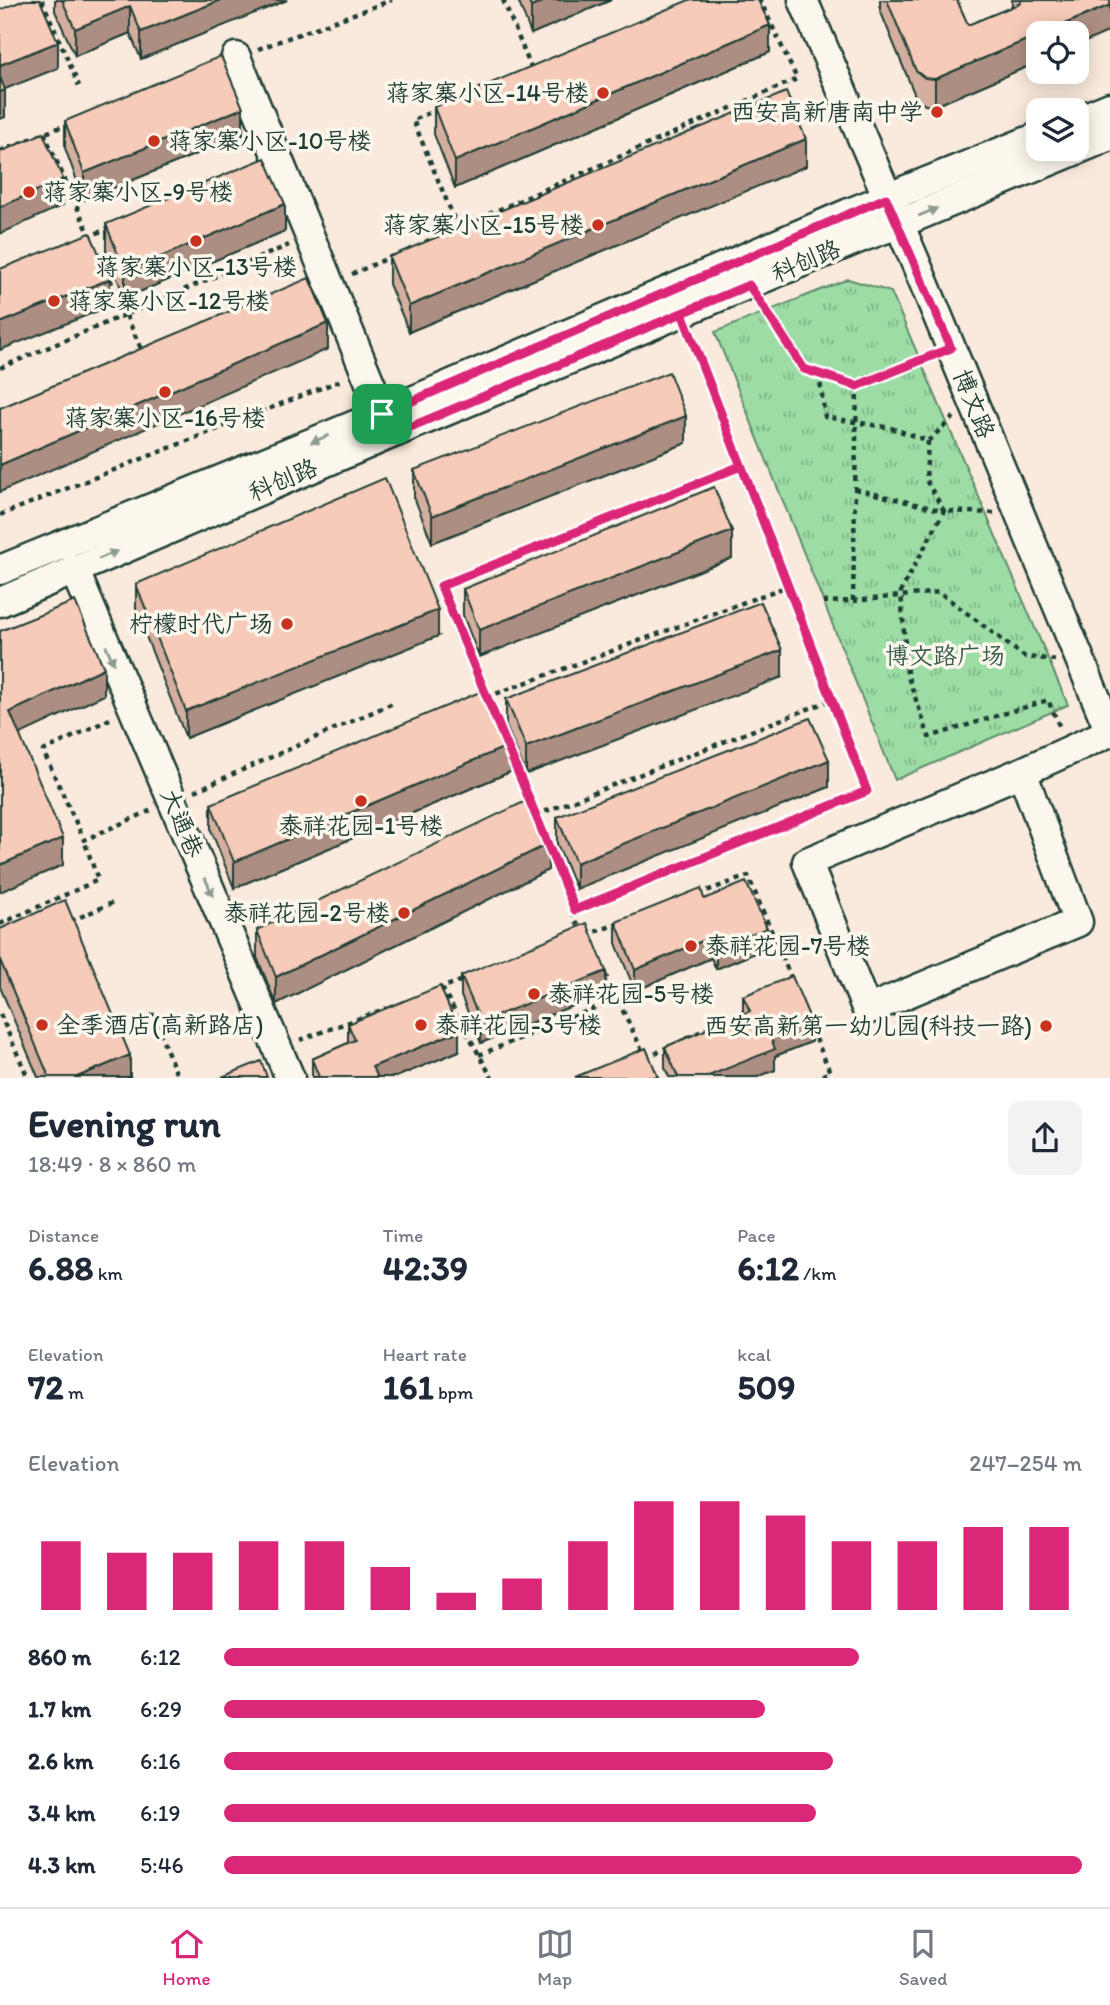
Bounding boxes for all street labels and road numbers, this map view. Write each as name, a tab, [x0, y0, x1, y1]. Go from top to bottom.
street label: 科创路	[767, 233, 845, 288]
street label: 博文路	[948, 365, 1001, 443]
street label: 科创路	[244, 452, 322, 507]
street label: 大通巷	[155, 784, 210, 862]

